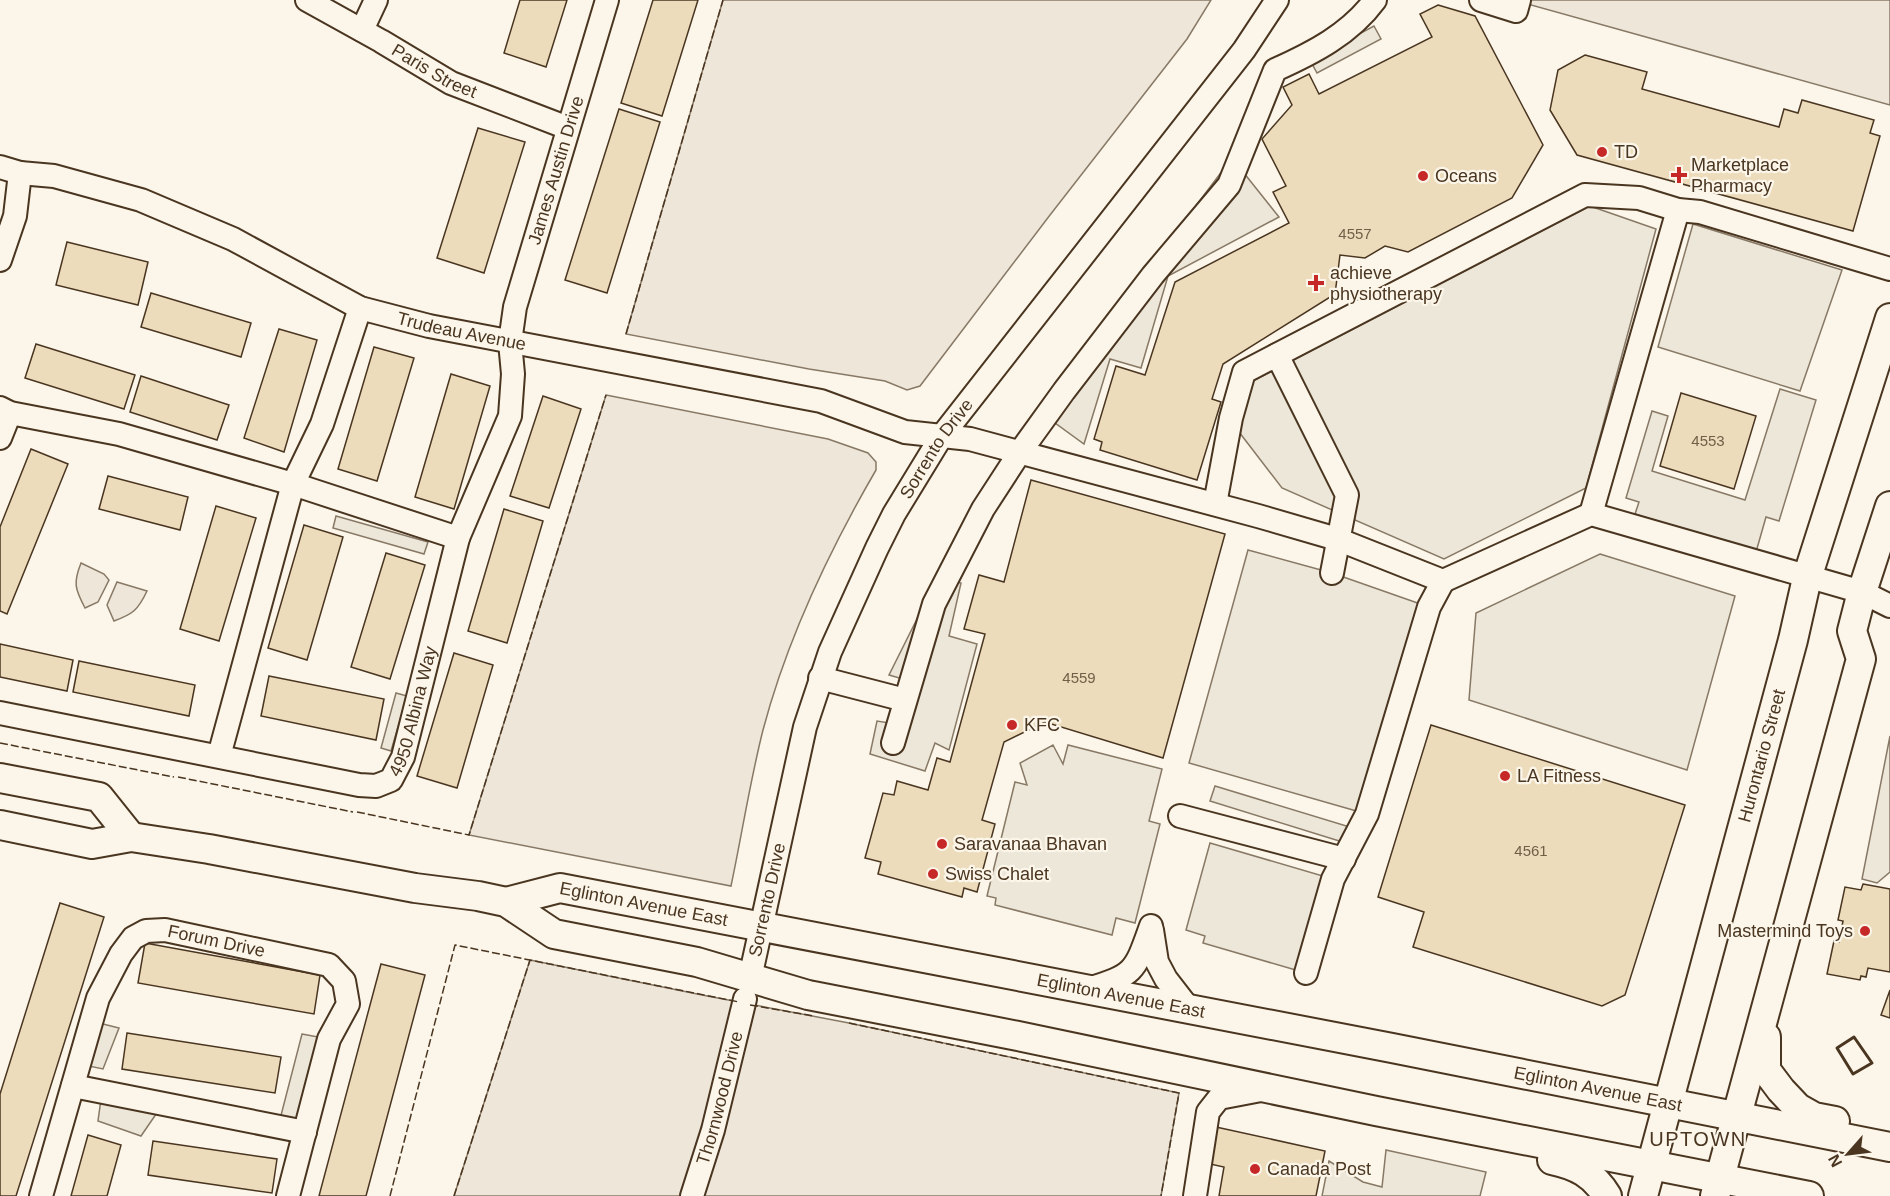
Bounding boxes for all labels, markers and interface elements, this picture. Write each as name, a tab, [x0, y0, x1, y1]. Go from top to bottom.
street label: Paris Street	[388, 40, 480, 102]
street label: James Austin Drive	[524, 94, 588, 247]
place label: TD	[1614, 142, 1638, 162]
marker: TD	[1595, 145, 1609, 159]
place label: Marketplace Pharmacy	[1691, 155, 1789, 196]
place label: Oceans	[1435, 166, 1497, 186]
marker: Marketplace Pharmacy	[1672, 168, 1686, 182]
marker: Oceans	[1416, 169, 1430, 183]
house number: 4557	[1338, 225, 1372, 242]
place label: achieve physiotherapy	[1330, 263, 1442, 304]
marker: achieve physiotherapy	[1307, 274, 1325, 292]
street label: Trudeau Avenue	[395, 308, 528, 354]
street label: Sorrento Drive	[896, 395, 977, 502]
house number: 4553	[1691, 432, 1725, 449]
street label: 4950 Albina Way	[385, 644, 440, 780]
house number: 4559	[1062, 669, 1096, 686]
street label: Hurontario Street	[1734, 687, 1789, 825]
place label: KFC	[1024, 715, 1060, 735]
marker: KFC	[1005, 718, 1019, 732]
place label: LA Fitness	[1517, 766, 1601, 786]
marker: LA Fitness	[1498, 769, 1512, 783]
place label: Saravanaa Bhavan	[954, 834, 1107, 854]
marker: Saravanaa Bhavan	[935, 837, 949, 851]
street label: Sorrento Drive	[745, 841, 789, 959]
house number: 4561	[1514, 842, 1548, 859]
place label: Swiss Chalet	[945, 864, 1049, 884]
marker: Swiss Chalet	[926, 867, 940, 881]
street label: Eglinton Avenue East	[558, 878, 729, 930]
street label: Forum Drive	[166, 921, 267, 961]
place label: Mastermind Toys	[1717, 921, 1853, 941]
marker: Mastermind Toys	[1858, 924, 1872, 938]
street label: Eglinton Avenue East	[1035, 970, 1207, 1022]
street label: Thornwood Drive	[693, 1029, 747, 1167]
street label: Eglinton Avenue East	[1512, 1062, 1684, 1115]
north arrow	[1818, 1124, 1878, 1184]
district label: UPTOWN	[1649, 1128, 1747, 1150]
text: N	[1825, 1152, 1845, 1170]
place label: Canada Post	[1267, 1159, 1371, 1179]
marker: Canada Post	[1248, 1162, 1262, 1176]

